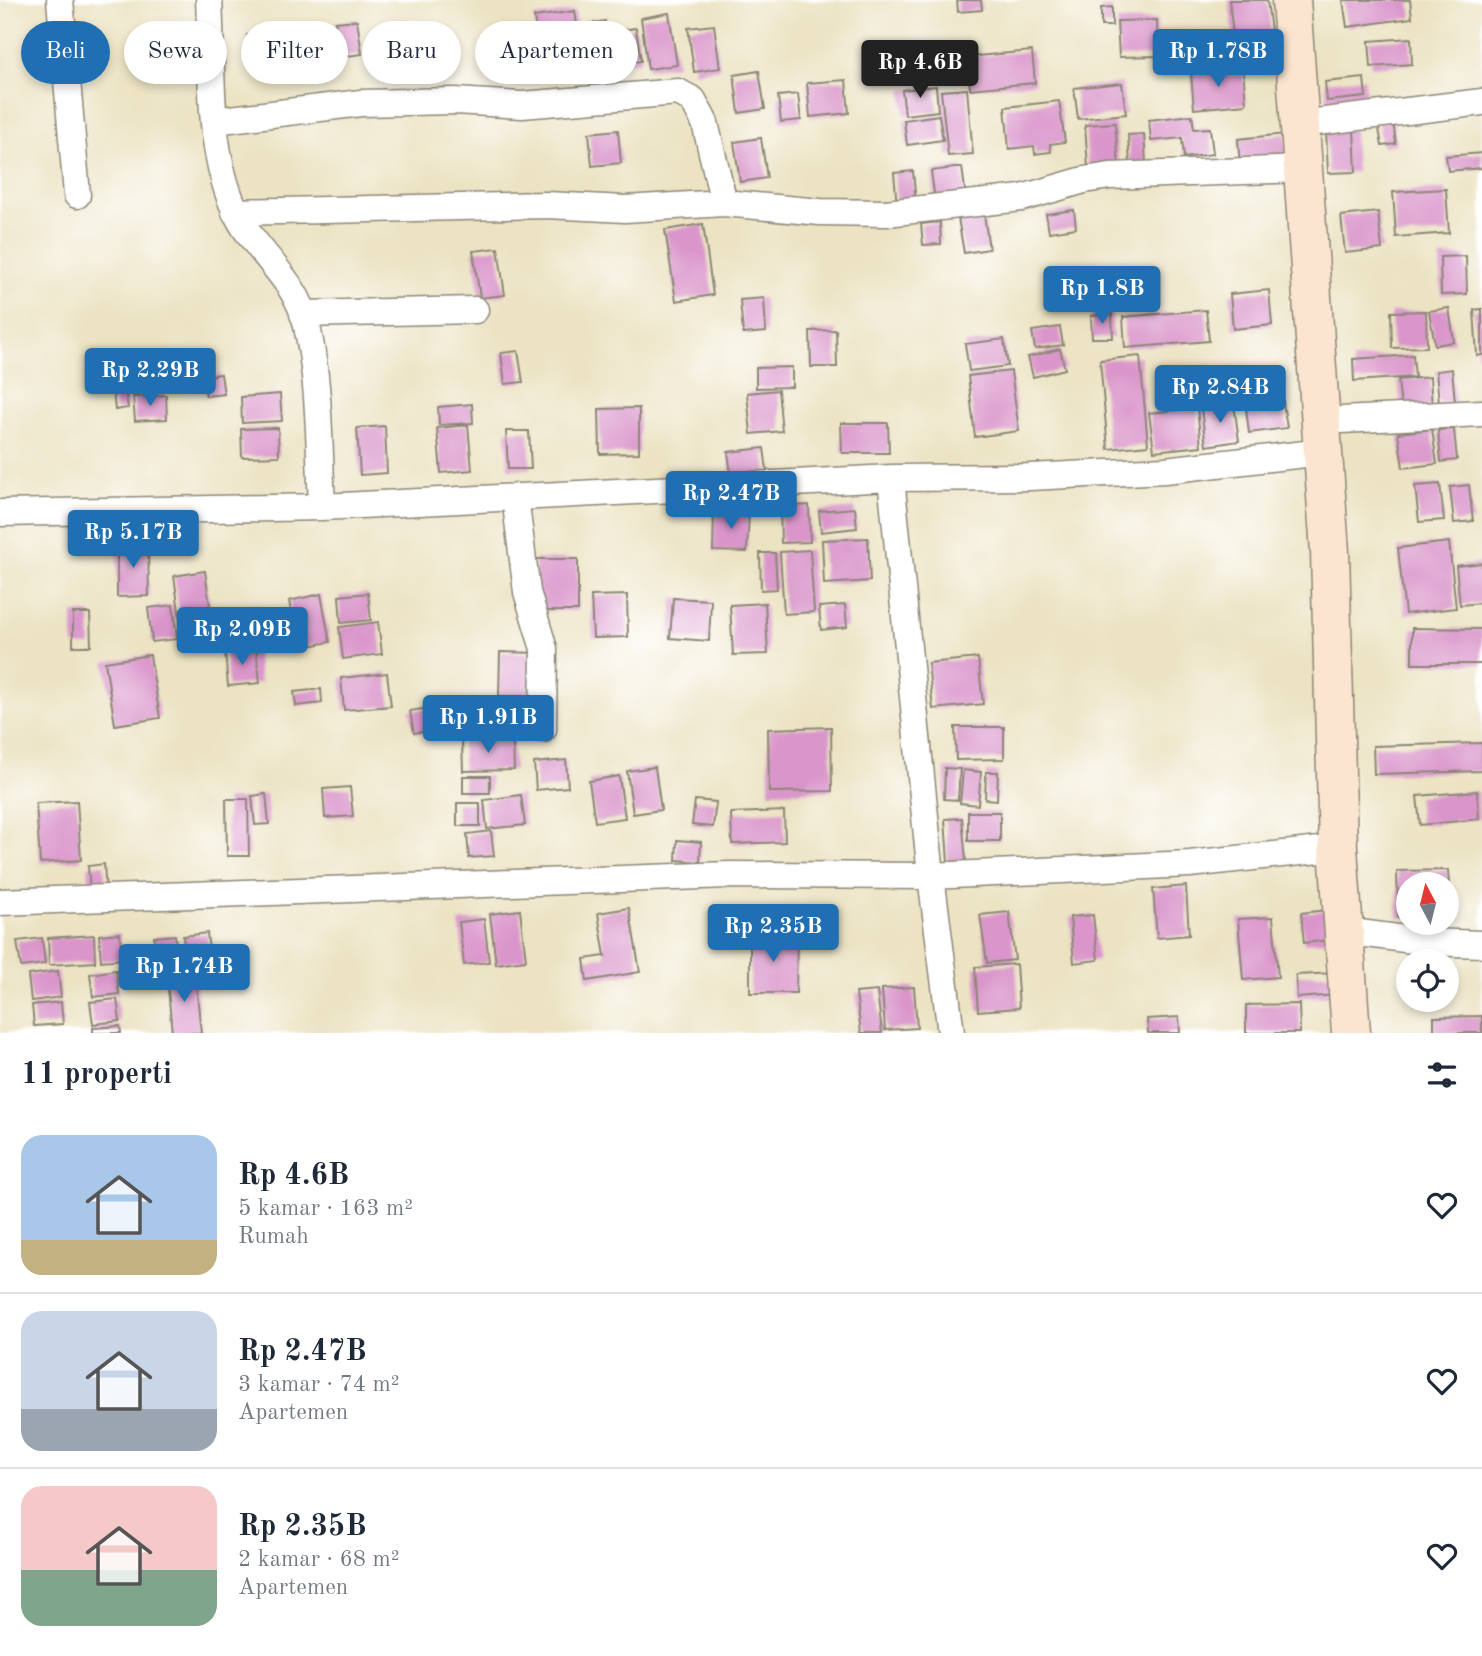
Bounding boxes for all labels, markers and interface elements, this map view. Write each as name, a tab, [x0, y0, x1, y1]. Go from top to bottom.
chip: Beli	[21, 21, 110, 84]
chip: Sewa	[124, 21, 227, 84]
chip: Filter	[241, 21, 348, 84]
chip: Baru	[362, 21, 461, 84]
chip: Apartemen	[475, 21, 638, 84]
pin: Rp 1.78B	[1146, 29, 1290, 89]
text: Rp 1.78B	[1169, 40, 1267, 63]
pin: Rp 4.6B	[855, 41, 985, 100]
text: Rp 4.6B	[877, 51, 963, 74]
pin: Rp 1.8B	[1037, 266, 1167, 326]
text: Rp 1.8B	[1059, 277, 1145, 300]
pin: Rp 2.29B	[78, 348, 222, 408]
text: Rp 2.29B	[101, 359, 199, 382]
pin: Rp 2.84B	[1148, 366, 1292, 425]
text: Rp 2.84B	[1171, 376, 1269, 399]
pin: Rp 2.47B	[659, 472, 803, 531]
text: Rp 2.47B	[682, 482, 780, 505]
pin: Rp 5.17B	[61, 510, 205, 570]
text: Rp 5.17B	[84, 521, 182, 544]
pin: Rp 2.09B	[170, 608, 314, 667]
text: Rp 2.09B	[193, 618, 291, 641]
pin: Rp 1.91B	[416, 696, 560, 755]
text: Rp 1.91B	[439, 706, 537, 729]
north arrow	[1396, 872, 1460, 934]
map controls	[1396, 872, 1459, 1012]
pin: Rp 2.35B	[701, 904, 845, 964]
text: Rp 2.35B	[724, 915, 822, 938]
pin: Rp 1.74B	[112, 944, 256, 1004]
button: locate	[1396, 949, 1459, 1012]
text: Rp 1.74B	[135, 955, 233, 978]
icon: filters	[1423, 1056, 1461, 1094]
text: 11 properti	[21, 1060, 172, 1090]
text: Rp 4.6B	[238, 1161, 349, 1191]
icon: home	[77, 1163, 161, 1247]
icon: heart	[1423, 1186, 1461, 1224]
text: 5 kamar · 163 m²	[238, 1197, 413, 1220]
text: Rumah	[238, 1225, 309, 1248]
text: Rp 2.47B	[238, 1337, 367, 1367]
icon: home	[77, 1339, 161, 1423]
icon: heart	[1423, 1362, 1461, 1400]
text: 3 kamar · 74 m²	[238, 1373, 400, 1396]
text: Apartemen	[238, 1401, 348, 1424]
text: Rp 2.35B	[238, 1512, 367, 1542]
icon: home	[77, 1514, 161, 1598]
icon: heart	[1423, 1537, 1461, 1575]
text: 2 kamar · 68 m²	[238, 1548, 400, 1571]
text: Apartemen	[238, 1576, 348, 1599]

